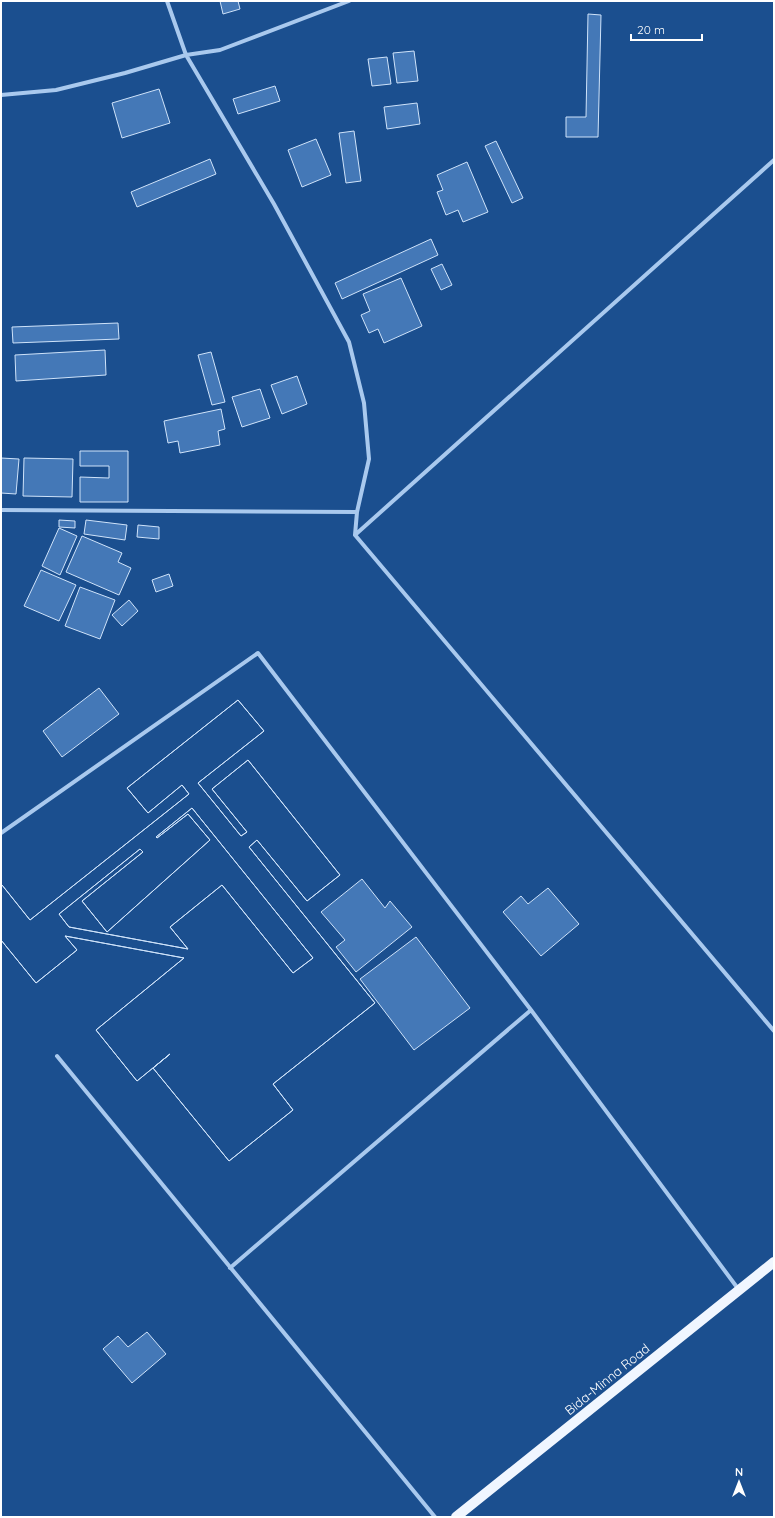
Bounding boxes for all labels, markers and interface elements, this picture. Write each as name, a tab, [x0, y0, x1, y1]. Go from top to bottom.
scale bar	[631, 16, 702, 42]
text: 20 m	[637, 22, 665, 37]
street label: Bida-Minna Road	[561, 1340, 653, 1418]
north arrow	[719, 1462, 759, 1502]
text: N	[735, 1465, 743, 1479]

